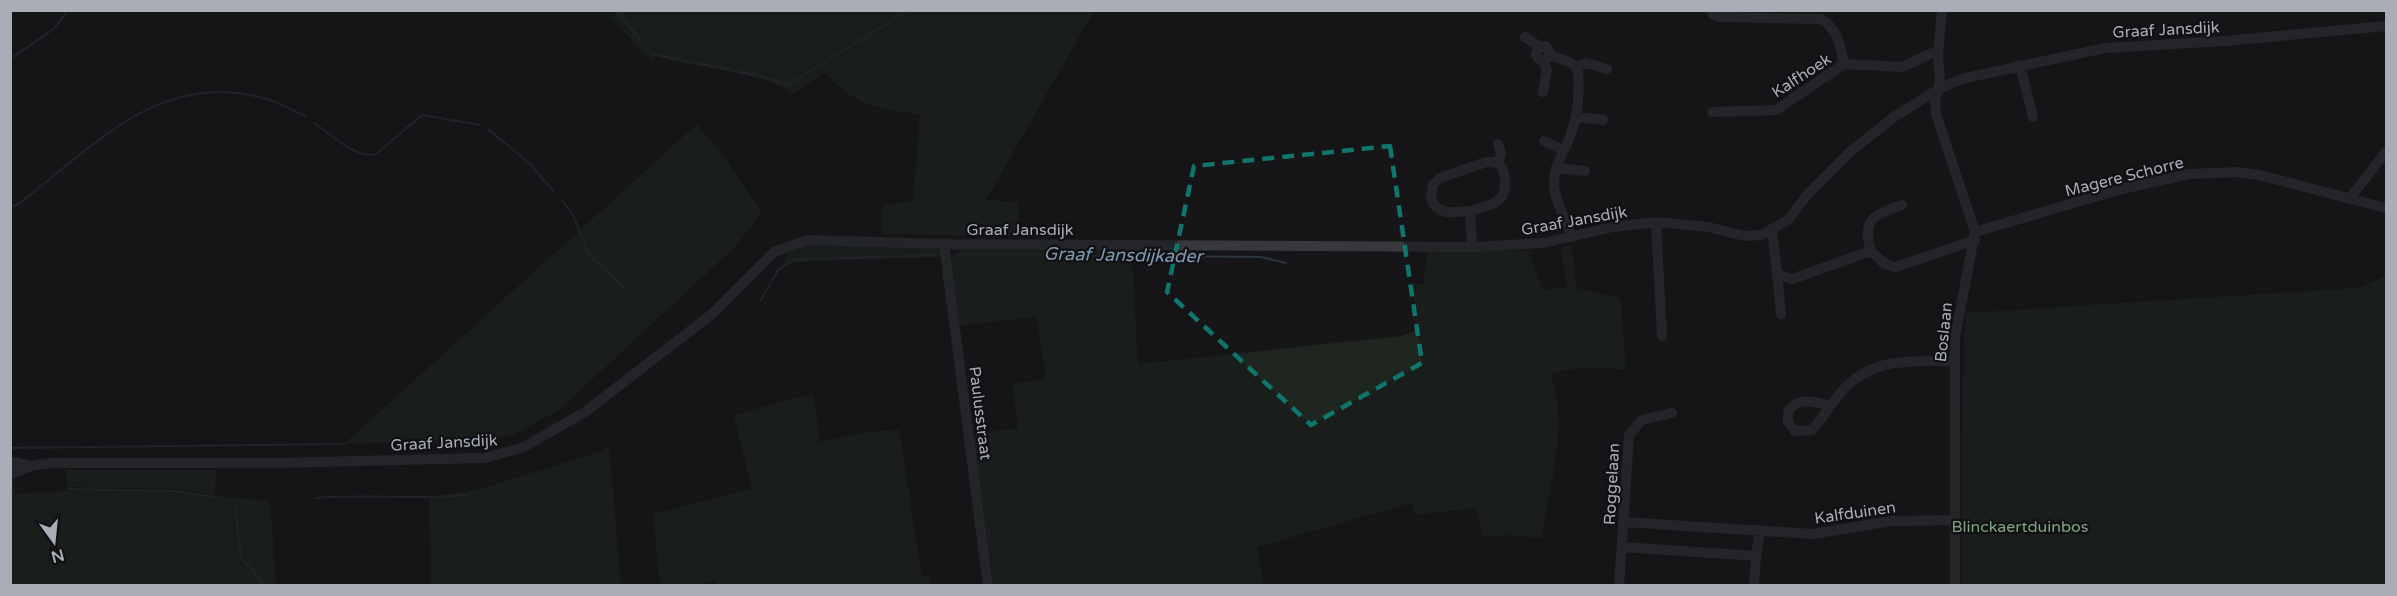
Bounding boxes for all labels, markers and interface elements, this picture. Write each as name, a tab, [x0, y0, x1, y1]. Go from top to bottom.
street label: Graaf Jansdijk	[2112, 17, 2220, 43]
street label: Kalfhoek	[1768, 49, 1835, 102]
street label: Magere Schorre	[2063, 153, 2186, 201]
street label: Graaf Jansdijk	[1520, 202, 1629, 240]
street label: Graaf Jansdijk	[966, 220, 1074, 240]
water label: Graaf Jansdijkader	[1043, 243, 1205, 267]
street label: Boslaan	[1931, 301, 1957, 363]
street label: Paulusstraat	[964, 365, 996, 461]
street label: Graaf Jansdijk	[390, 430, 498, 456]
street label: Roggelaan	[1600, 443, 1624, 526]
street label: Kalfduinen	[1813, 497, 1897, 529]
north arrow	[24, 512, 84, 572]
park label: Blinckaertduinbos	[1951, 517, 2089, 537]
text: N	[49, 544, 66, 567]

